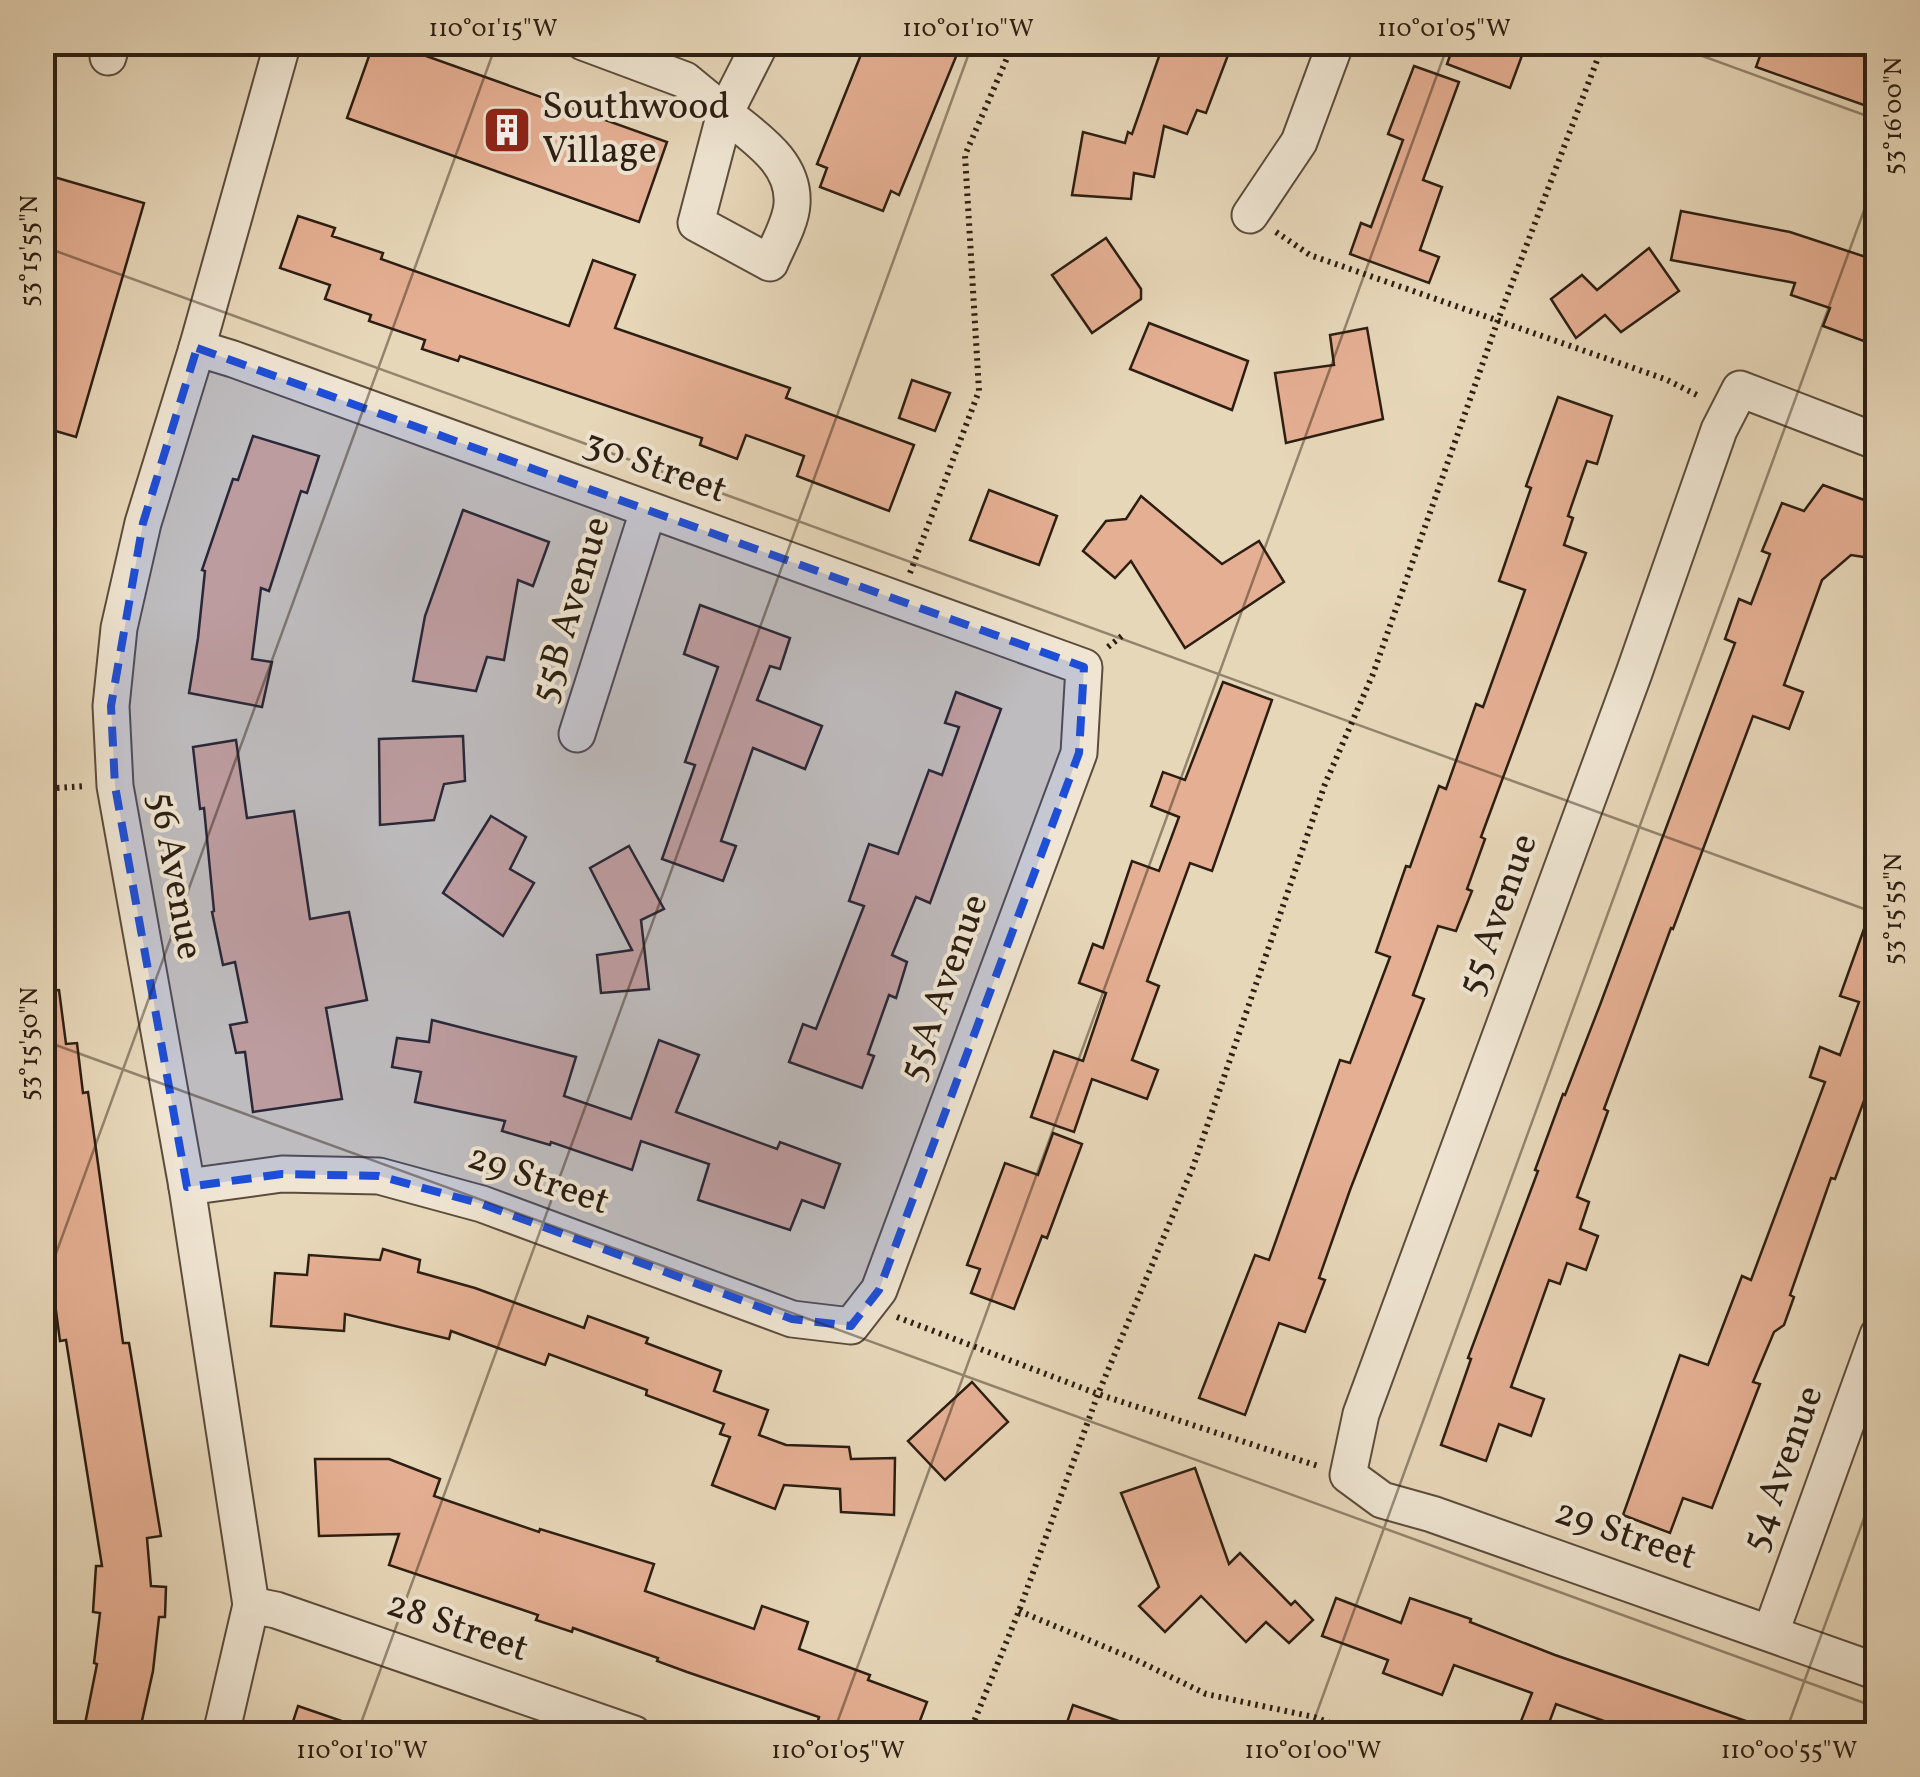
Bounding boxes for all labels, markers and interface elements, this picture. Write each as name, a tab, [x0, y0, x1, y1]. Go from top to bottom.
text: 110°01'15"W	[428, 12, 558, 47]
text: 110°01'10"W	[902, 12, 1034, 47]
text: 110°01'05"W	[1377, 12, 1511, 47]
text: 53°16'00"N	[1877, 57, 1912, 175]
place label: Southwood Village	[542, 82, 730, 179]
building icon: Southwood Village	[481, 104, 533, 156]
text: 53°15'55"N	[13, 195, 48, 307]
street label: 30 Street	[576, 418, 734, 518]
street label: 55B Avenue	[519, 510, 625, 710]
street label: 56 Avenue	[133, 788, 215, 964]
street label: 55 Avenue	[1445, 827, 1553, 1003]
text: 53°15'55"N	[1877, 853, 1912, 965]
street label: 55A Avenue	[887, 887, 1003, 1089]
text: 53°15'50"N	[13, 987, 48, 1101]
street label: 29 Street	[460, 1132, 616, 1230]
street label: 54 Avenue	[1730, 1379, 1838, 1559]
street label: 29 Street	[1547, 1487, 1703, 1585]
street label: 28 Street	[379, 1579, 535, 1677]
text: 110°01'10"W	[296, 1734, 428, 1769]
text: 110°01'05"W	[771, 1734, 905, 1769]
text: 110°01'00"W	[1245, 1734, 1381, 1769]
text: 110°00'55"W	[1721, 1734, 1857, 1769]

